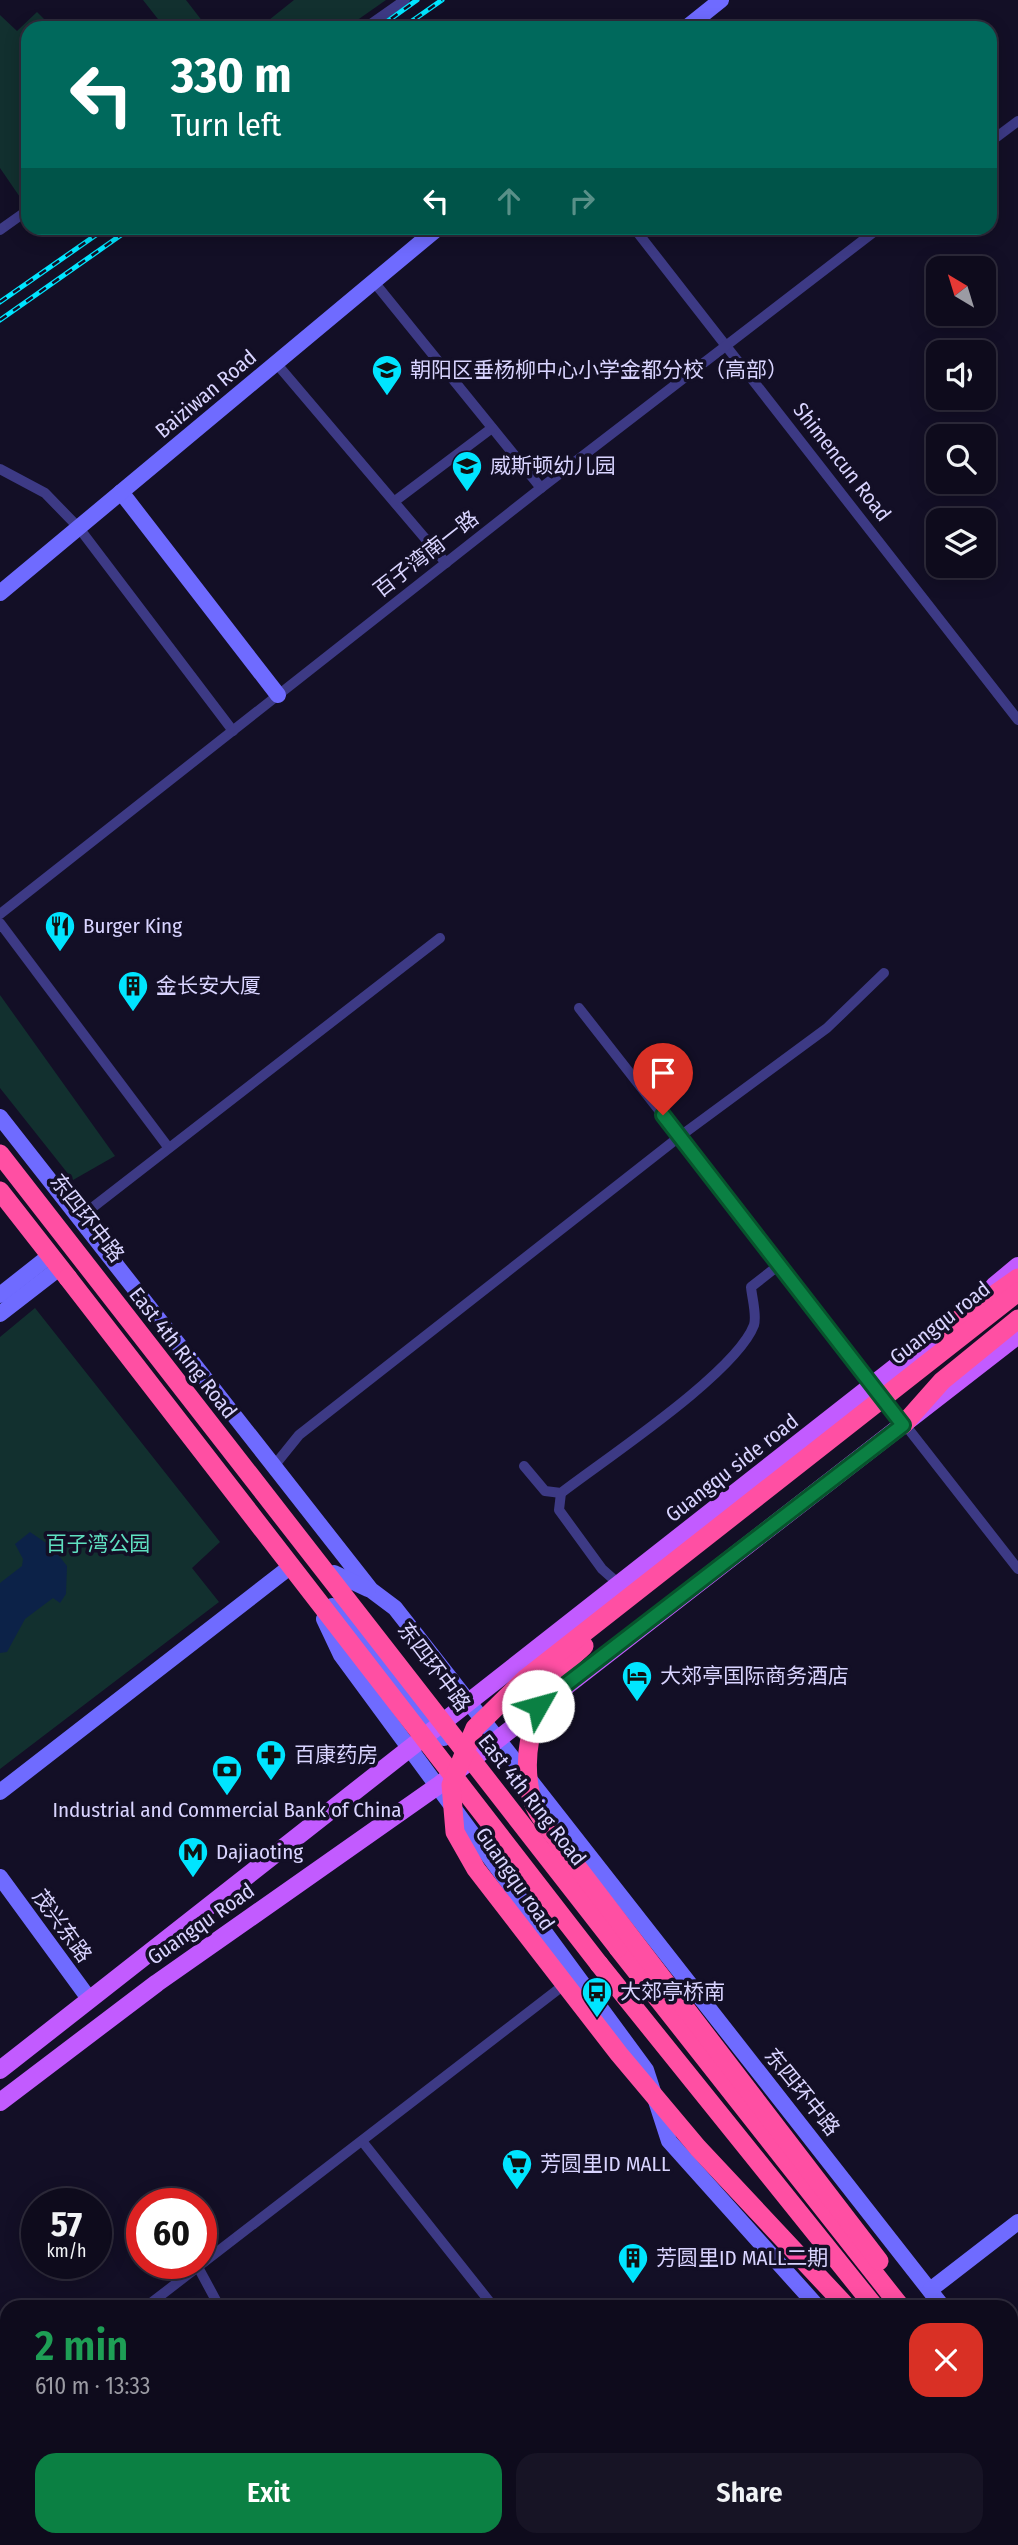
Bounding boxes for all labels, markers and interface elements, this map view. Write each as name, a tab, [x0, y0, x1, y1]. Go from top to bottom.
text: 330 m	[171, 46, 292, 105]
icon: left	[56, 49, 147, 140]
text: Turn left	[171, 106, 281, 144]
icon: left	[417, 182, 455, 220]
icon: ahead	[490, 182, 528, 220]
icon: right	[563, 182, 601, 220]
north arrow	[926, 256, 996, 326]
map controls	[926, 256, 996, 578]
button: sound	[926, 340, 996, 410]
street label: Baiziwan Road	[150, 344, 262, 444]
school or university icon: 朝阳区垂杨柳中心小学金都分校（高部）	[370, 353, 404, 397]
place label: 朝阳区垂杨柳中心小学金都分校（高部）	[410, 357, 788, 383]
street label: Shimencun Road	[788, 397, 896, 527]
button: search	[926, 424, 996, 494]
school or university icon: 威斯顿幼儿园	[450, 449, 484, 493]
place label: 威斯顿幼儿园	[490, 453, 616, 479]
street label: 百子湾南一路	[368, 505, 484, 603]
button: layers	[926, 508, 996, 578]
restaurant icon: Burger King	[43, 909, 77, 953]
place label: Burger King	[83, 913, 182, 939]
building icon: 金长安大厦	[116, 969, 150, 1013]
place label: 金长安大厦	[156, 973, 261, 999]
pin	[633, 1043, 693, 1115]
icon: arrive	[644, 1054, 682, 1092]
street label: 东四环中路	[44, 1169, 130, 1267]
street label: Guangqu road	[885, 1276, 995, 1370]
street label: East 4th Ring Road	[124, 1282, 242, 1424]
street label: Guangqu side road	[661, 1408, 803, 1528]
park label: 百子湾公园	[46, 1531, 151, 1557]
street label: 东四环中路	[392, 1617, 476, 1717]
hotel icon: 大郊亭国际商务酒店	[620, 1659, 654, 1703]
place label: 大郊亭国际商务酒店	[660, 1663, 849, 1689]
position arrow	[501, 1669, 575, 1743]
street label: East 4th Ring Road	[473, 1729, 591, 1871]
pharmacy icon: 百康药房	[254, 1738, 288, 1782]
place label: 百康药房	[294, 1742, 378, 1768]
bank icon: Industrial and Commercial Bank of China	[210, 1753, 244, 1797]
place label: Industrial and Commercial Bank of China	[52, 1797, 402, 1823]
street label: Guangqu road	[470, 1822, 560, 1936]
metro station icon: Dajiaoting	[176, 1835, 210, 1879]
place label: Dajiaoting	[216, 1839, 303, 1865]
street label: Guangqu Road	[143, 1878, 259, 1970]
street label: 茂兴东路	[27, 1884, 97, 1968]
bus stop icon: 大郊亭桥南	[580, 1975, 614, 2019]
place label: 大郊亭桥南	[620, 1979, 725, 2005]
street label: 东四环中路	[759, 2043, 845, 2141]
supermarket icon: 芳圆里ID MALL	[500, 2147, 534, 2191]
place label: 芳圆里ID MALL	[540, 2151, 671, 2177]
speed limit sign: 60	[126, 2188, 217, 2279]
text: 57	[51, 2203, 82, 2245]
text: km/h	[46, 2240, 87, 2262]
building icon: 芳圆里ID MALL二期	[616, 2241, 650, 2285]
place label: 芳圆里ID MALL二期	[656, 2245, 828, 2271]
text: 2 min	[35, 2321, 128, 2371]
button: close	[909, 2323, 983, 2397]
text: 610 m · 13:33	[35, 2372, 150, 2400]
button: Exit	[35, 2453, 502, 2533]
button: Share	[516, 2453, 983, 2533]

